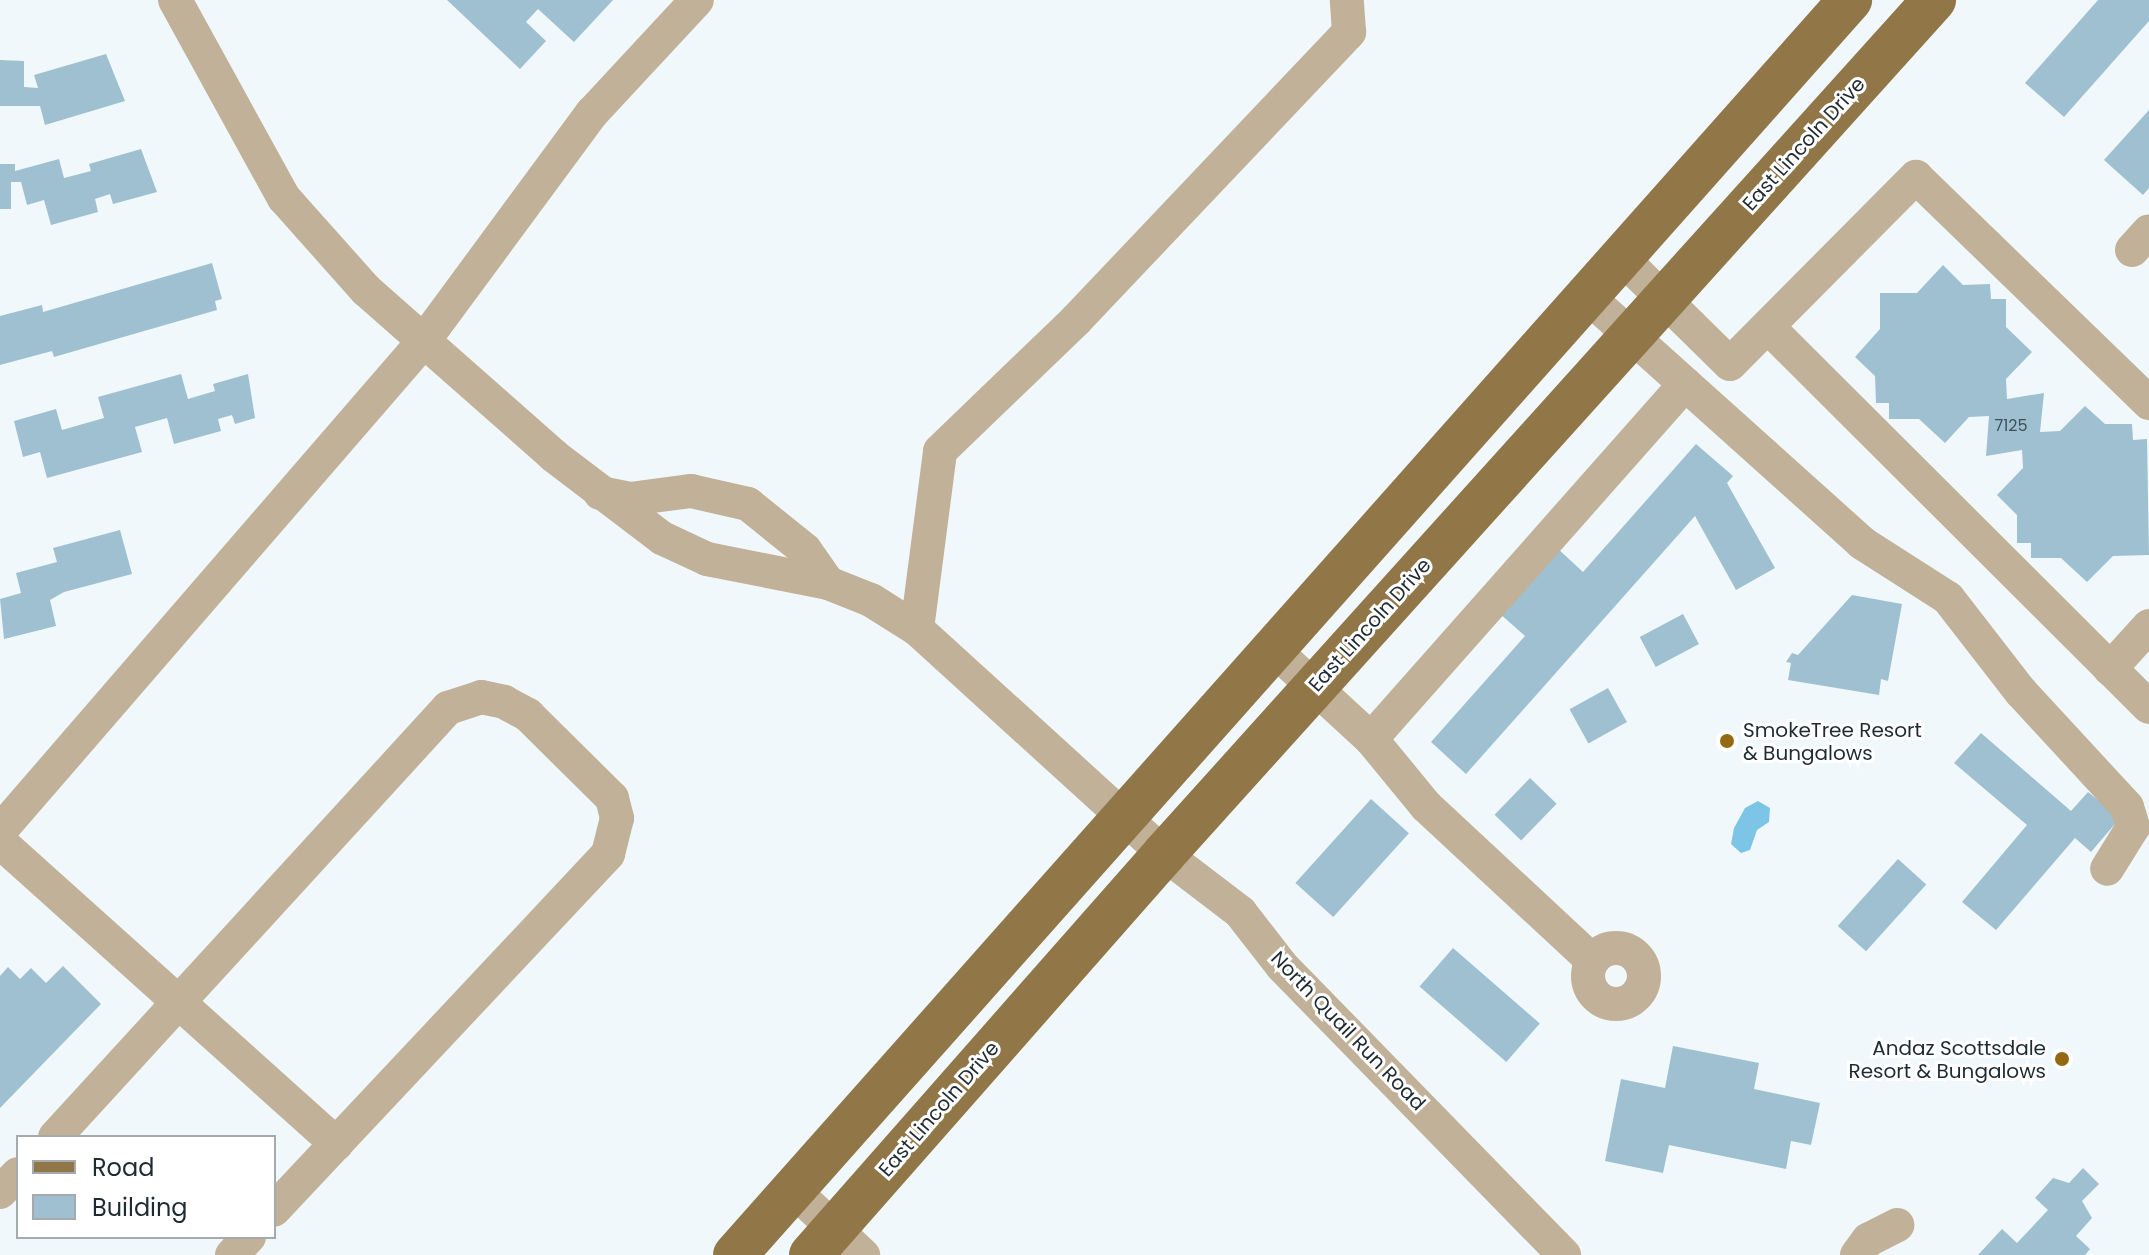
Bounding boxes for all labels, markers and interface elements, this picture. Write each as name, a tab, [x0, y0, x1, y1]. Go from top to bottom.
street label: East Lincoln Drive	[1738, 72, 1870, 216]
house number: 7125	[1994, 416, 2028, 436]
street label: East Lincoln Drive	[1304, 553, 1436, 697]
place label: SmokeTree Resort & Bungalows	[1743, 718, 1922, 765]
marker: SmokeTree Resort & Bungalows	[1718, 732, 1736, 750]
street label: North Quail Run Road	[1266, 946, 1430, 1116]
street label: East Lincoln Drive	[874, 1036, 1004, 1182]
place label: Andaz Scottsdale Resort & Bungalows	[1849, 1036, 2046, 1083]
marker: Andaz Scottsdale Resort & Bungalows	[2053, 1050, 2071, 1068]
legend	[16, 1135, 276, 1239]
text: Road	[92, 1151, 154, 1184]
text: Building	[92, 1191, 188, 1224]

